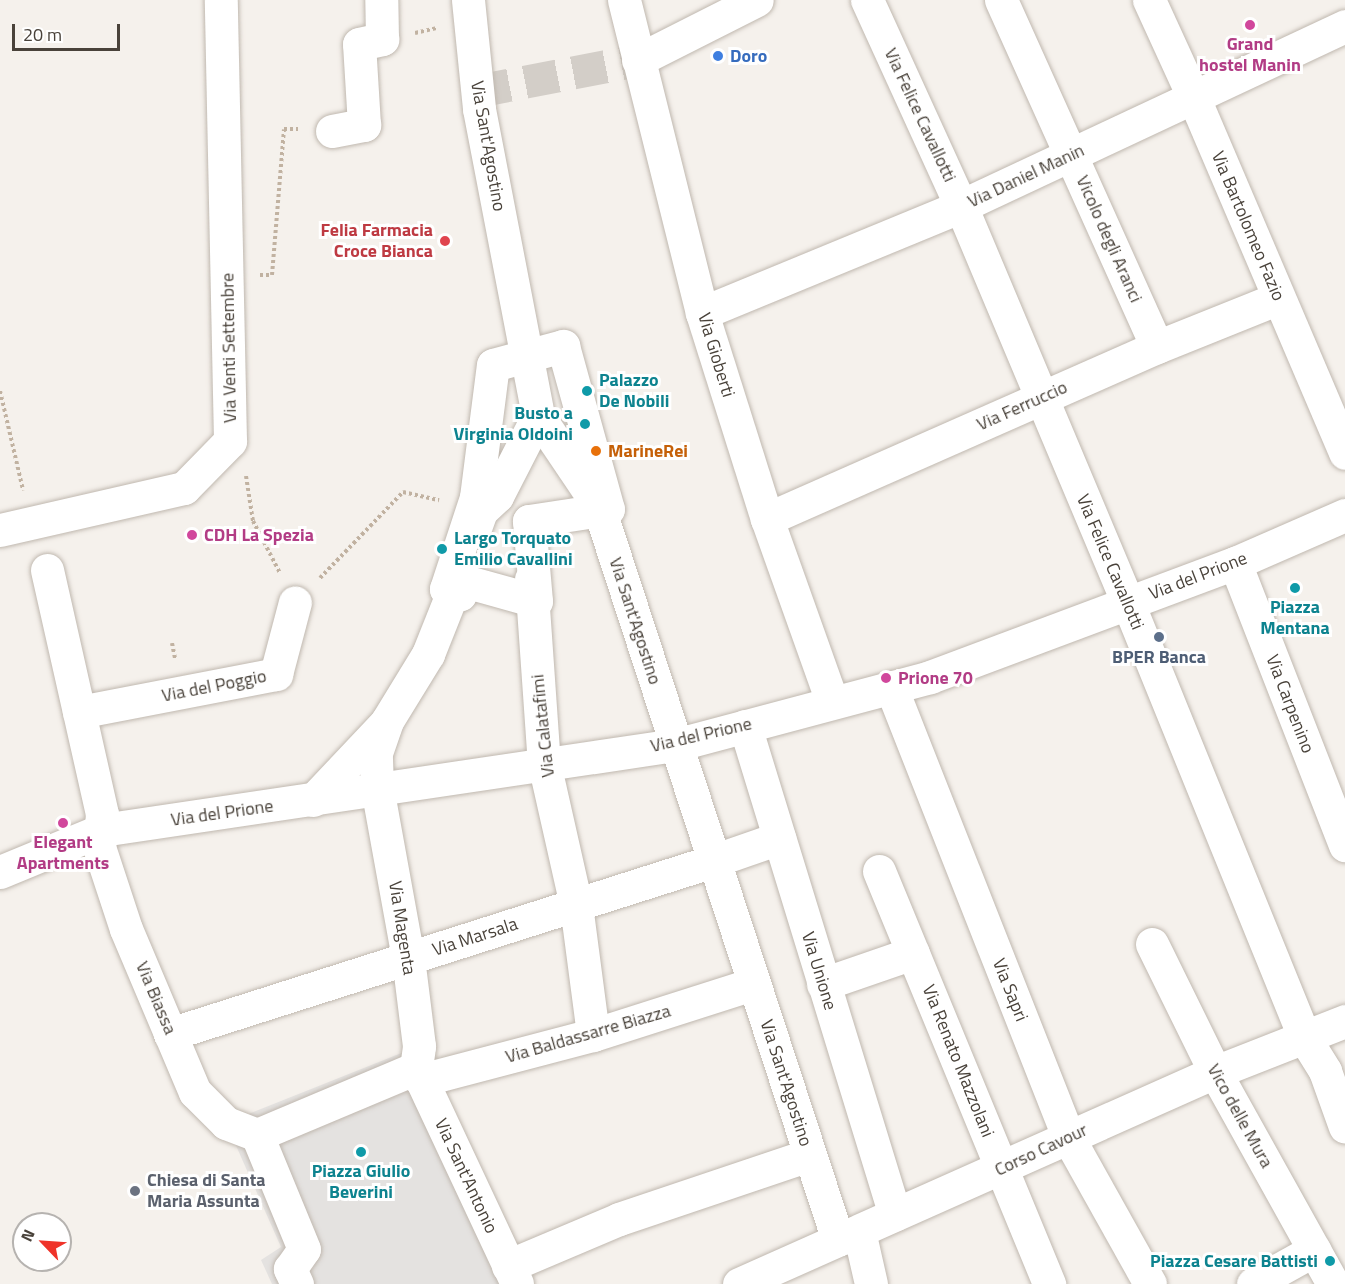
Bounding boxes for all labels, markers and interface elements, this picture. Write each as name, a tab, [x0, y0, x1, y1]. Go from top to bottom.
scale bar	[15, 12, 123, 50]
marker: Grand hostel Manin	[1243, 18, 1257, 32]
text: 20 m	[23, 21, 62, 48]
place label: Grand hostel Manin	[1199, 34, 1301, 76]
place label: Doro	[730, 45, 767, 67]
street label: Via Felice Cavallotti	[880, 45, 960, 185]
marker: Doro	[711, 49, 725, 63]
street label: Via Sant'Agostino	[466, 79, 510, 213]
street label: Via Daniel Manin	[964, 140, 1088, 212]
street label: Via Bartolomeo Fazio	[1207, 148, 1289, 304]
street label: Vicolo degli Aranci	[1071, 172, 1147, 306]
place label: Felia Farmacia Croce Bianca	[321, 220, 433, 262]
marker: Felia Farmacia Croce Bianca	[438, 234, 452, 248]
street label: Via Venti Settembre	[217, 273, 241, 423]
street label: Via Gioberti	[693, 310, 739, 400]
place label: Palazzo De Nobili	[599, 370, 670, 412]
street label: Via Ferruccio	[973, 376, 1071, 436]
marker: Palazzo De Nobili	[580, 384, 594, 398]
place label: Busto a Virginia Oldoini	[453, 403, 573, 446]
marker: Busto a Virginia Oldoini	[578, 417, 592, 431]
place label: MarineRei	[608, 440, 688, 462]
marker: MarineRei	[589, 444, 603, 458]
street label: Via Felice Cavallotti	[1072, 491, 1148, 633]
place label: CDH La Spezia	[204, 524, 314, 546]
marker: CDH La Spezia	[185, 528, 199, 542]
place label: Largo Torquato Emilio Cavallini	[454, 528, 573, 570]
marker: Largo Torquato Emilio Cavallini	[435, 542, 449, 556]
street label: Via del Prione	[1146, 547, 1250, 605]
street label: Via Sant'Agostino	[604, 555, 666, 687]
marker: Piazza Mentana	[1288, 581, 1302, 595]
place label: Piazza Mentana	[1260, 597, 1330, 640]
marker: BPER Banca	[1152, 630, 1166, 644]
place label: BPER Banca	[1112, 646, 1206, 668]
street label: Via Carpenino	[1261, 652, 1319, 756]
street label: Via del Poggio	[160, 665, 268, 707]
place label: Prione 70	[898, 667, 973, 689]
marker: Prione 70	[879, 671, 893, 685]
street label: Via Calatafimi	[527, 673, 559, 779]
street label: Via del Prione	[648, 713, 754, 757]
street label: Via del Prione	[169, 795, 275, 831]
marker: Elegant Apartments	[56, 816, 70, 830]
place label: Elegant Apartments	[17, 832, 109, 874]
street label: Via Magenta	[384, 879, 420, 977]
street label: Via Marsala	[430, 913, 520, 961]
street label: Via Unione	[797, 929, 841, 1013]
street label: Via Sapri	[988, 955, 1032, 1025]
street label: Via Biassa	[131, 958, 181, 1038]
street label: Via Renato Mazzolani	[918, 982, 998, 1140]
street label: Via Baldassarre Biazza	[503, 1000, 673, 1068]
street label: Via Sant'Agostino	[755, 1017, 817, 1149]
street label: Vico delle Mura	[1203, 1060, 1277, 1172]
street label: Via Sant'Antonio	[430, 1115, 502, 1237]
street label: Corso Cavour	[991, 1119, 1091, 1181]
marker: Piazza Giulio Beverini	[354, 1145, 368, 1159]
place label: Piazza Giulio Beverini	[312, 1161, 410, 1204]
place label: Chiesa di Santa Maria Assunta	[147, 1170, 265, 1212]
marker: Chiesa di Santa Maria Assunta	[128, 1184, 142, 1198]
north arrow	[12, 1212, 72, 1272]
text: N	[14, 1225, 41, 1245]
place label: Piazza Cesare Battisti	[1150, 1250, 1318, 1272]
marker: Piazza Cesare Battisti	[1323, 1254, 1337, 1268]

